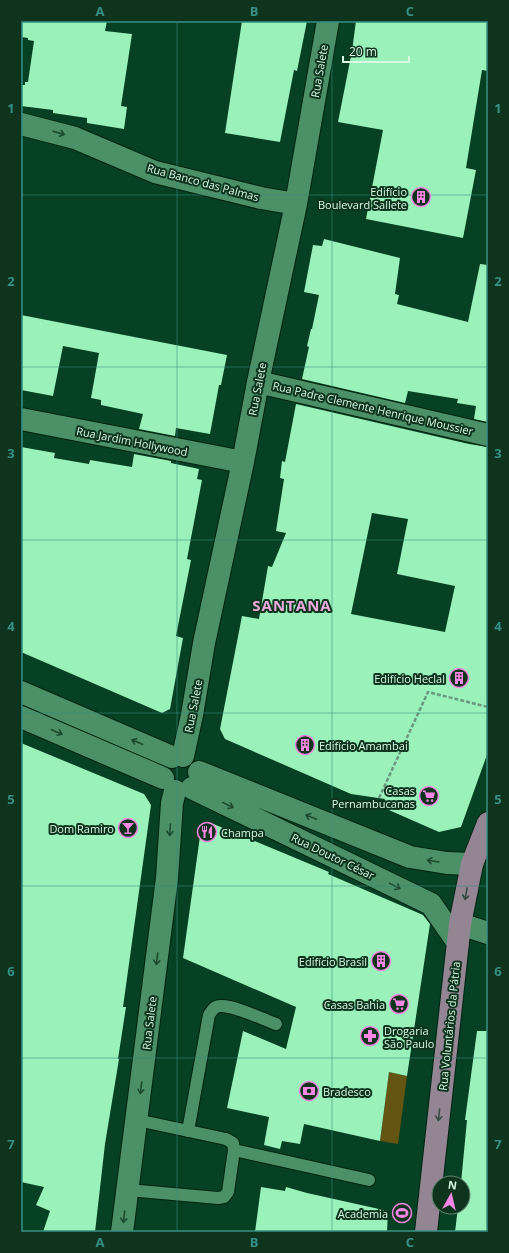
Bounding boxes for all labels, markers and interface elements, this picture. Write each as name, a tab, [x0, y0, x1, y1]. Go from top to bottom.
text: A	[96, 2, 105, 20]
text: B	[250, 2, 259, 20]
text: C	[406, 2, 414, 20]
scale bar	[343, 38, 409, 64]
street label: Rua Salete	[307, 43, 331, 99]
text: 20 m	[349, 43, 377, 60]
text: 1	[7, 99, 15, 117]
text: 1	[494, 99, 502, 117]
one-way arrow	[52, 130, 65, 137]
street label: Rua Banco das Palmas	[145, 160, 261, 204]
place label: Edifício Boulevard Sallete	[318, 184, 407, 212]
building icon: Edifício Boulevard Sallete	[410, 186, 432, 208]
text: 2	[7, 272, 15, 290]
text: 2	[494, 272, 502, 290]
street label: Rua Salete	[245, 361, 269, 417]
street label: Rua Padre Clemente Henrique Moussier	[271, 378, 475, 439]
street label: Rua Jardim Hollywood	[75, 423, 189, 459]
text: 3	[7, 444, 15, 462]
text: 3	[494, 444, 502, 462]
district label: SANTANA	[252, 595, 332, 615]
text: 4	[7, 617, 15, 635]
text: 4	[494, 617, 502, 635]
building icon: Edifício Heclal	[448, 667, 470, 689]
place label: Edifício Heclal	[374, 671, 445, 686]
street label: Rua Salete	[181, 678, 205, 734]
one-way arrow	[50, 729, 62, 737]
building icon: Edifício Amambai	[294, 734, 316, 756]
one-way arrow	[131, 738, 143, 745]
place label: Edifício Amambai	[319, 738, 408, 753]
place label: Casas Pernambucanas	[332, 783, 415, 811]
supermarket icon: Casas Pernambucanas	[418, 785, 440, 807]
text: 5	[7, 790, 15, 808]
text: 5	[494, 790, 502, 808]
one-way arrow	[221, 802, 233, 809]
one-way arrow	[306, 813, 318, 821]
bar icon: Dom Ramiro	[117, 817, 139, 839]
place label: Dom Ramiro	[49, 821, 114, 836]
restaurant icon: Champa	[196, 821, 218, 843]
one-way arrow	[167, 823, 174, 836]
place label: Champa	[221, 825, 264, 840]
street label: Rua Doutor César	[289, 829, 377, 883]
one-way arrow	[427, 857, 440, 865]
one-way arrow	[389, 883, 401, 890]
one-way arrow	[461, 887, 469, 900]
building icon: Edifício Brasil	[370, 950, 392, 972]
one-way arrow	[153, 952, 161, 965]
place label: Edifício Brasil	[299, 954, 367, 969]
street label: Rua Voluntários da Pátria	[435, 961, 463, 1091]
text: 6	[7, 962, 15, 980]
text: 6	[494, 962, 502, 980]
supermarket icon: Casas Bahia	[388, 993, 410, 1015]
street label: Rua Salete	[138, 995, 160, 1051]
place label: Casas Bahia	[324, 997, 385, 1012]
place label: Drogaria São Paulo	[384, 1023, 435, 1051]
pharmacy icon: Drogaria São Paulo	[359, 1025, 381, 1047]
bank icon: Bradesco	[298, 1080, 320, 1102]
one-way arrow	[137, 1081, 145, 1094]
place label: Bradesco	[323, 1084, 371, 1099]
one-way arrow	[435, 1109, 443, 1122]
text: 7	[7, 1135, 15, 1153]
text: 7	[494, 1135, 502, 1153]
north arrow	[431, 1175, 471, 1215]
text: N	[447, 1177, 458, 1193]
sports icon: Academia	[391, 1202, 413, 1224]
place label: Academia	[338, 1206, 388, 1221]
one-way arrow	[120, 1210, 128, 1223]
text: A	[96, 1233, 105, 1251]
text: B	[250, 1233, 259, 1251]
text: C	[406, 1233, 414, 1251]

